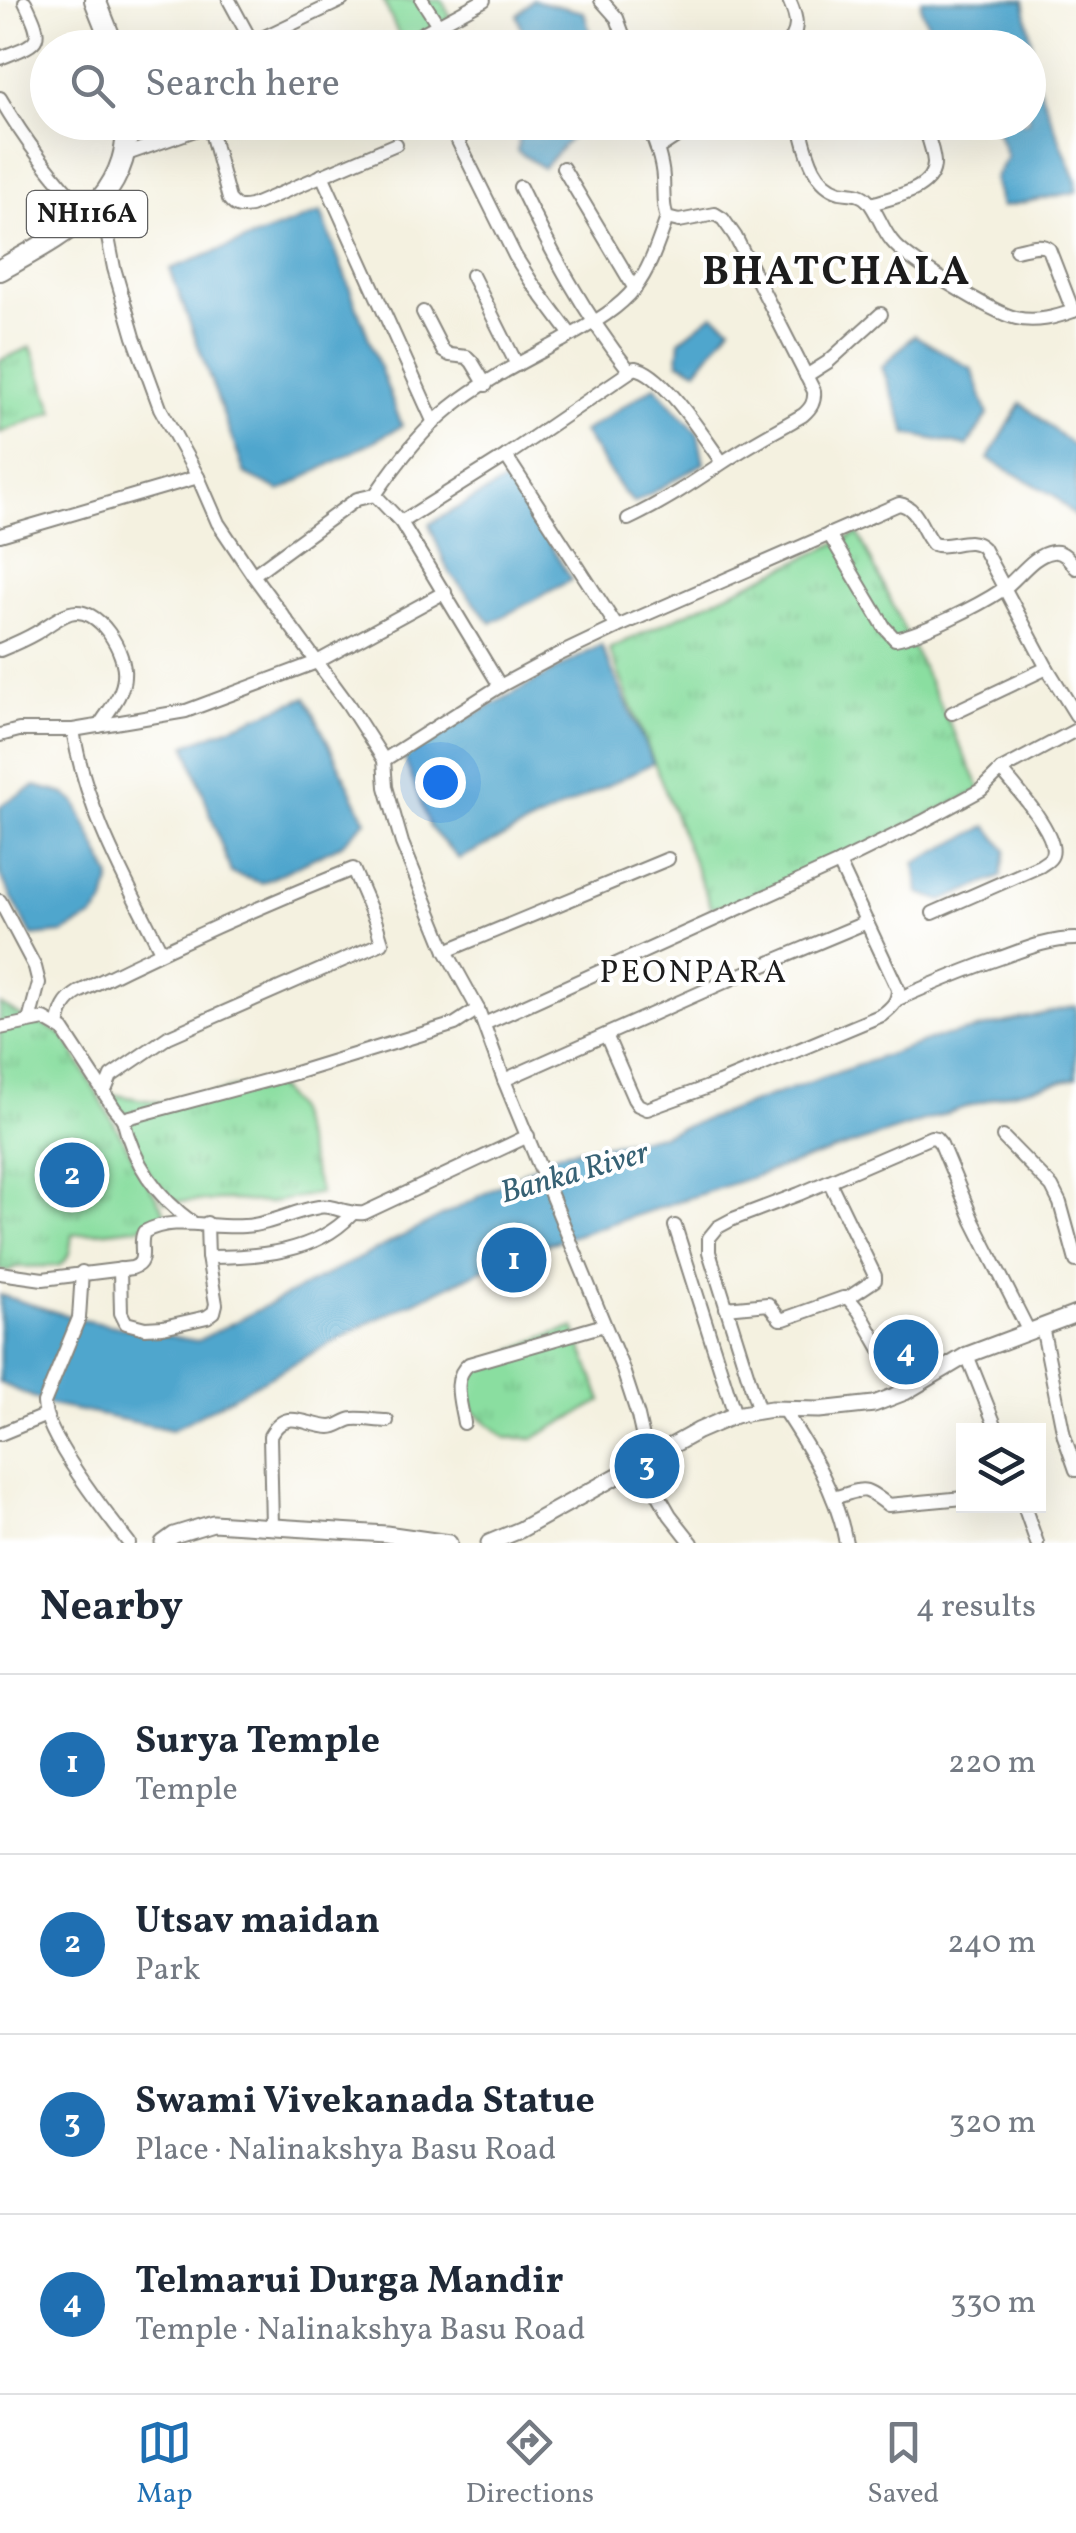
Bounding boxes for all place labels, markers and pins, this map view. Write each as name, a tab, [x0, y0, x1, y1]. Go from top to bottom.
pin: 2	[40, 1138, 104, 1212]
pin: 1	[482, 1222, 546, 1298]
pin: 4	[874, 1314, 938, 1390]
pin: 3	[614, 1428, 680, 1504]

